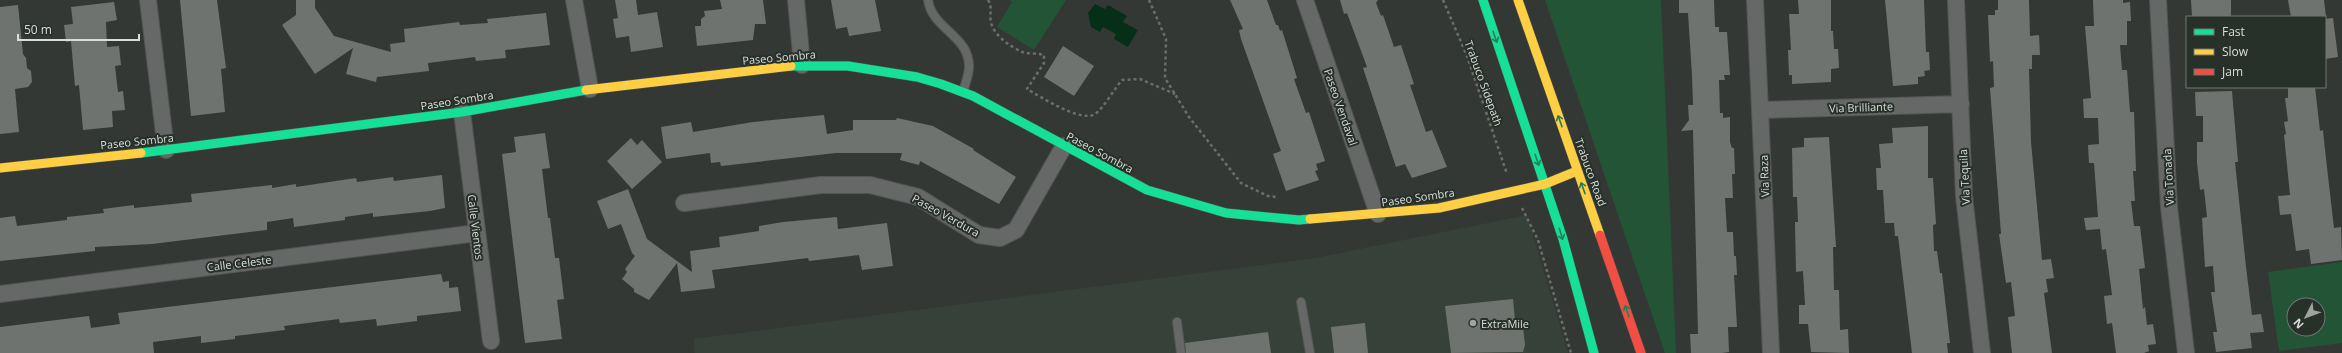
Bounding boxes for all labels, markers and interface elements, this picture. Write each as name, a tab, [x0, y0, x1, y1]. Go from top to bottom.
scale bar	[18, 16, 139, 42]
legend	[2186, 16, 2326, 88]
text: 50 m	[24, 21, 52, 38]
text: Fast	[2222, 23, 2245, 40]
one-way arrow	[1492, 31, 1500, 43]
street label: Trabuco Sidepath	[1462, 38, 1506, 128]
text: Slow	[2222, 43, 2249, 60]
street label: Paseo Sombra	[742, 46, 816, 68]
text: Jam	[2221, 63, 2243, 80]
street label: Paseo Vendaval	[1321, 67, 1361, 147]
street label: Paseo Sombra	[419, 87, 495, 113]
street label: Via Brilliante	[1829, 98, 1893, 116]
one-way arrow	[1555, 115, 1563, 127]
street label: Paseo Sombra	[1064, 128, 1136, 176]
street label: Paseo Sombra	[100, 130, 174, 152]
street label: Trabuco Road	[1572, 136, 1610, 208]
street label: Via Tonada	[2159, 148, 2177, 206]
street label: Via Tequila	[1955, 149, 1973, 205]
one-way arrow	[1534, 153, 1541, 166]
street label: Via Raza	[1756, 155, 1772, 197]
one-way arrow	[1579, 183, 1587, 195]
street label: Paseo Sombra	[1380, 184, 1456, 210]
street label: Paseo Verdura	[910, 190, 982, 240]
street label: Calle Vientos	[465, 193, 487, 261]
one-way arrow	[1558, 227, 1565, 240]
street label: Calle Celeste	[206, 252, 272, 274]
north arrow	[2286, 297, 2326, 337]
one-way arrow	[1623, 305, 1630, 318]
place label: ExtraMile	[1481, 316, 1529, 331]
text: N	[2290, 316, 2307, 332]
marker: ExtraMile	[1468, 318, 1478, 328]

